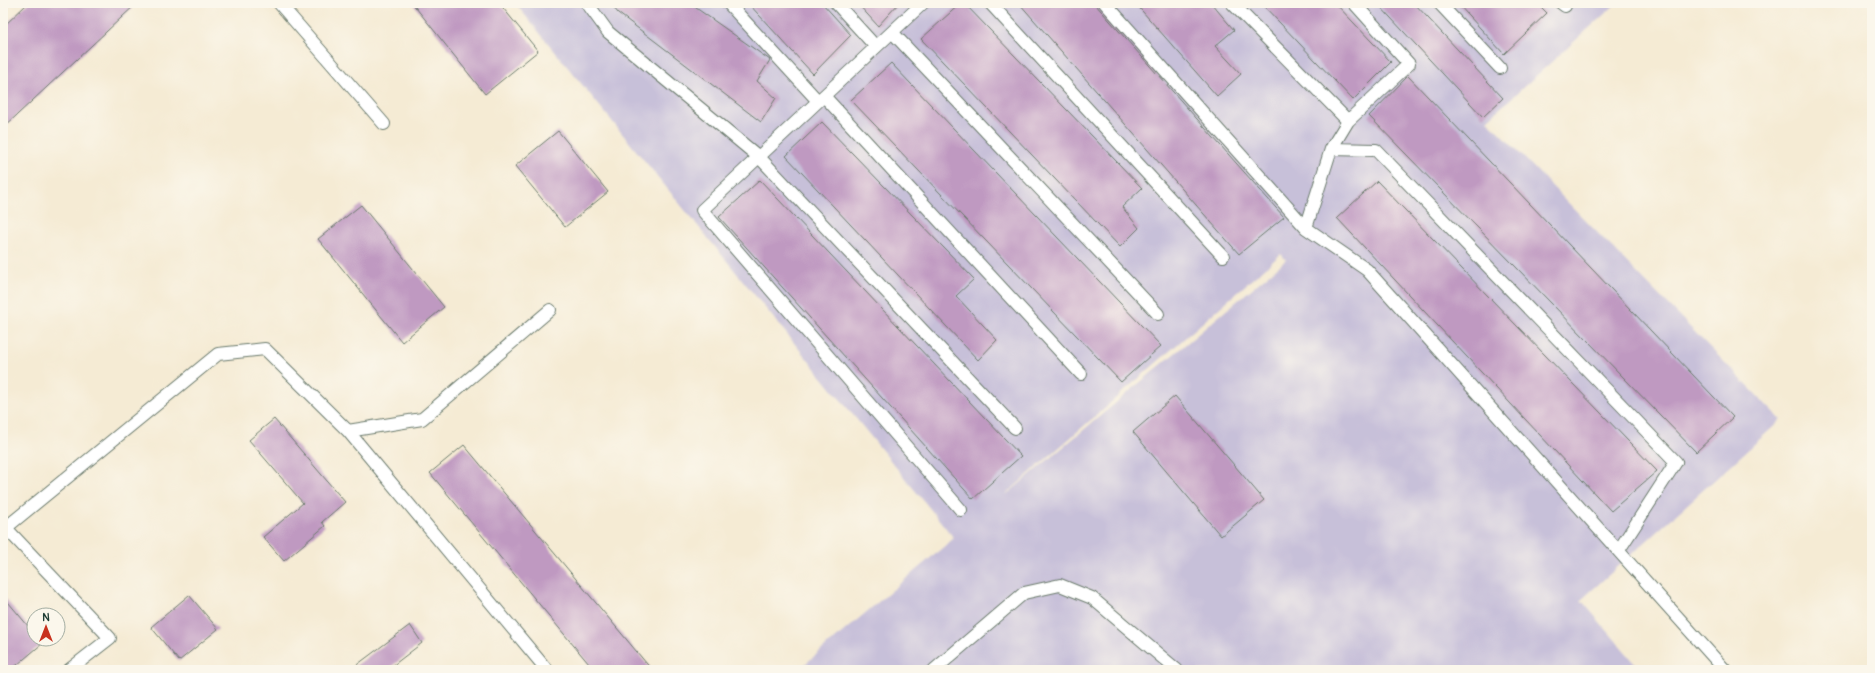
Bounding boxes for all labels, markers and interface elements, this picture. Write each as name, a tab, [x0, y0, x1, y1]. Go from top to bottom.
north arrow	[26, 607, 66, 647]
text: N	[42, 611, 50, 624]

